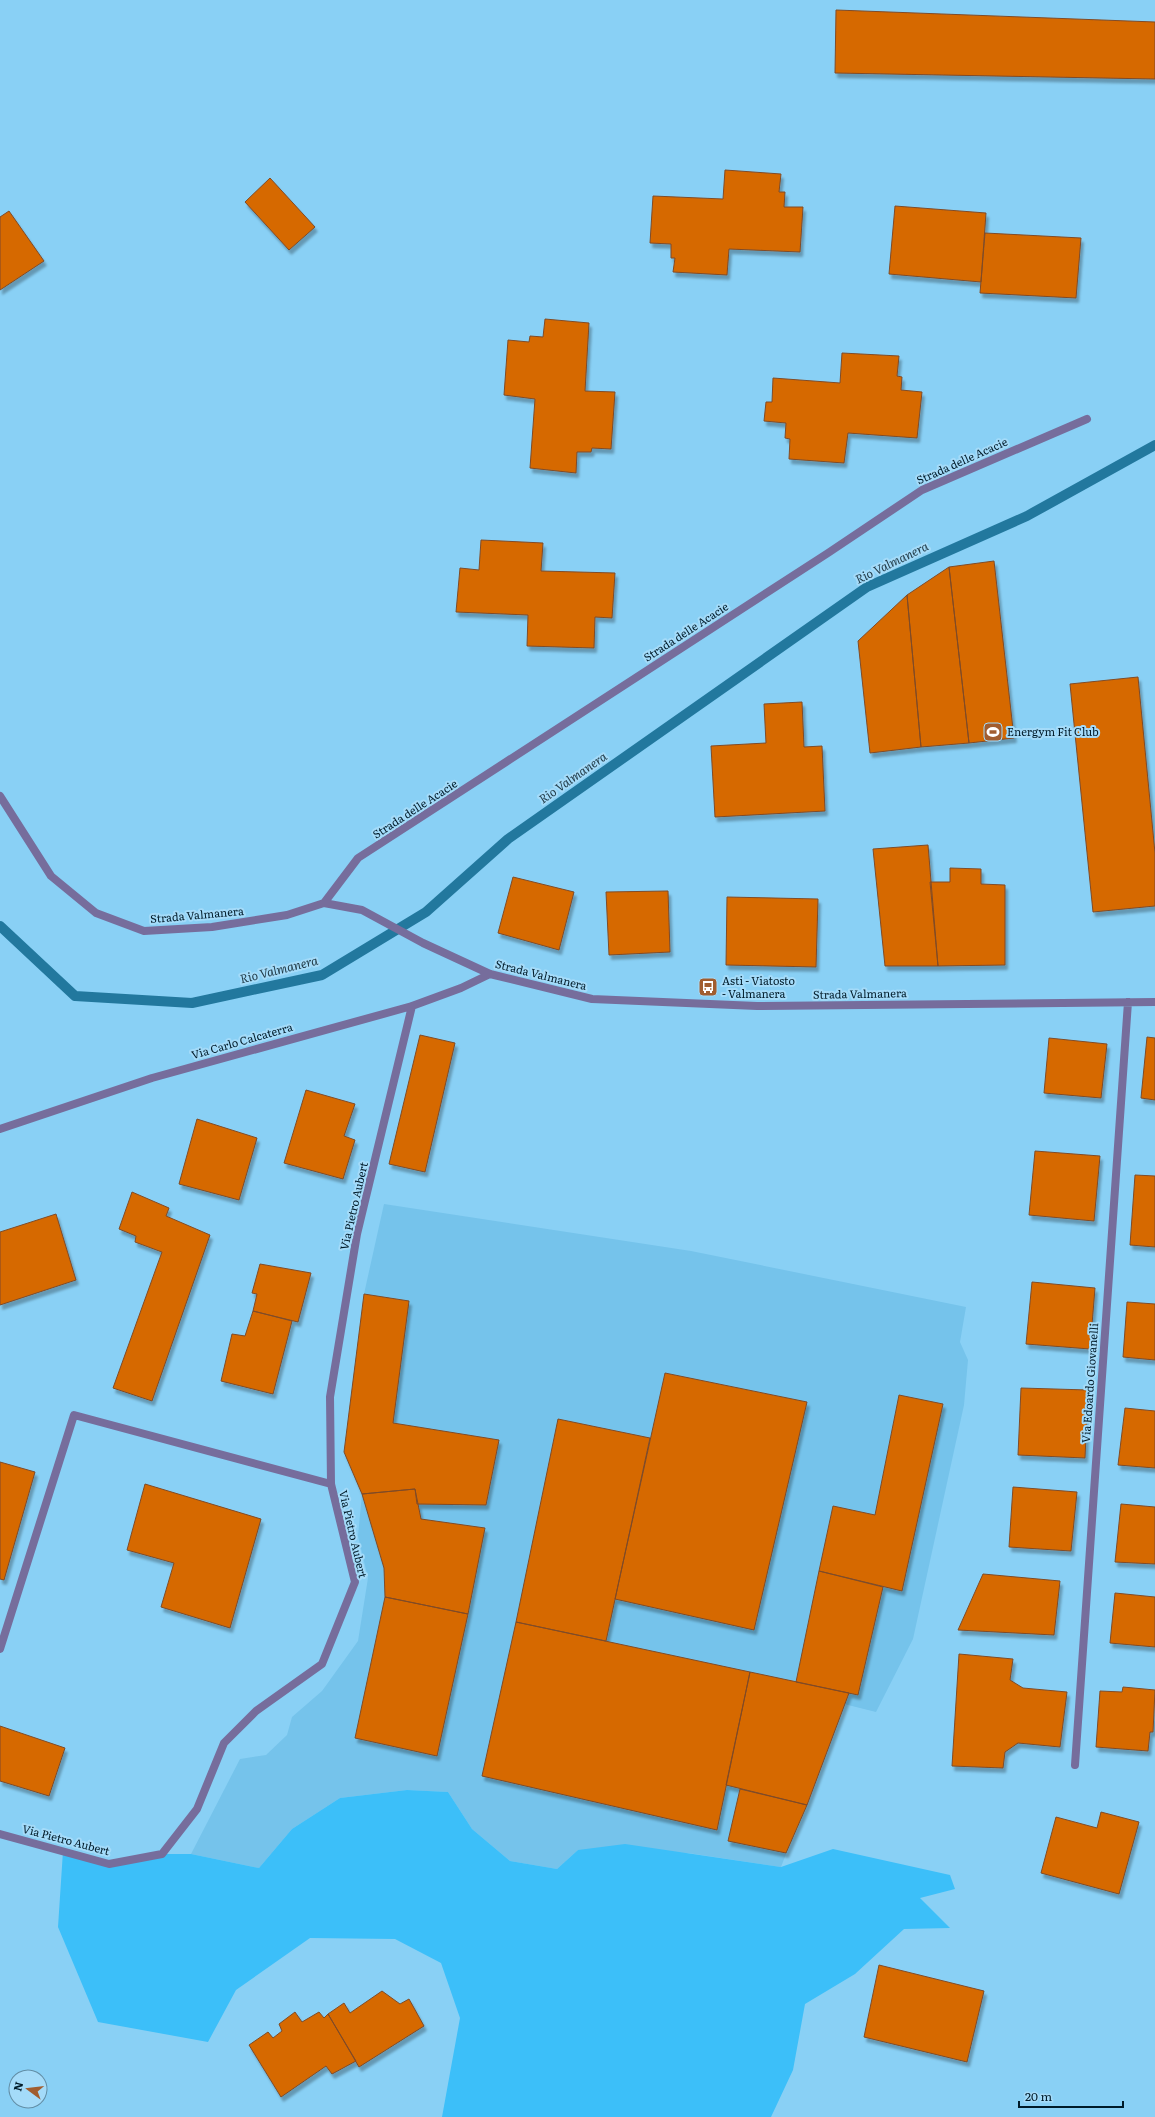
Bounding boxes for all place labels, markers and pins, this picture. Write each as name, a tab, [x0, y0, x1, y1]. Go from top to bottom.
sports icon: Energym Fit Club	[982, 721, 1004, 743]
place label: Energym Fit Club	[1007, 723, 1099, 739]
place label: Asti - Viatosto - Valmanera	[722, 972, 795, 1001]
bus stop icon: Asti - Viatosto - Valmanera	[697, 976, 719, 998]

